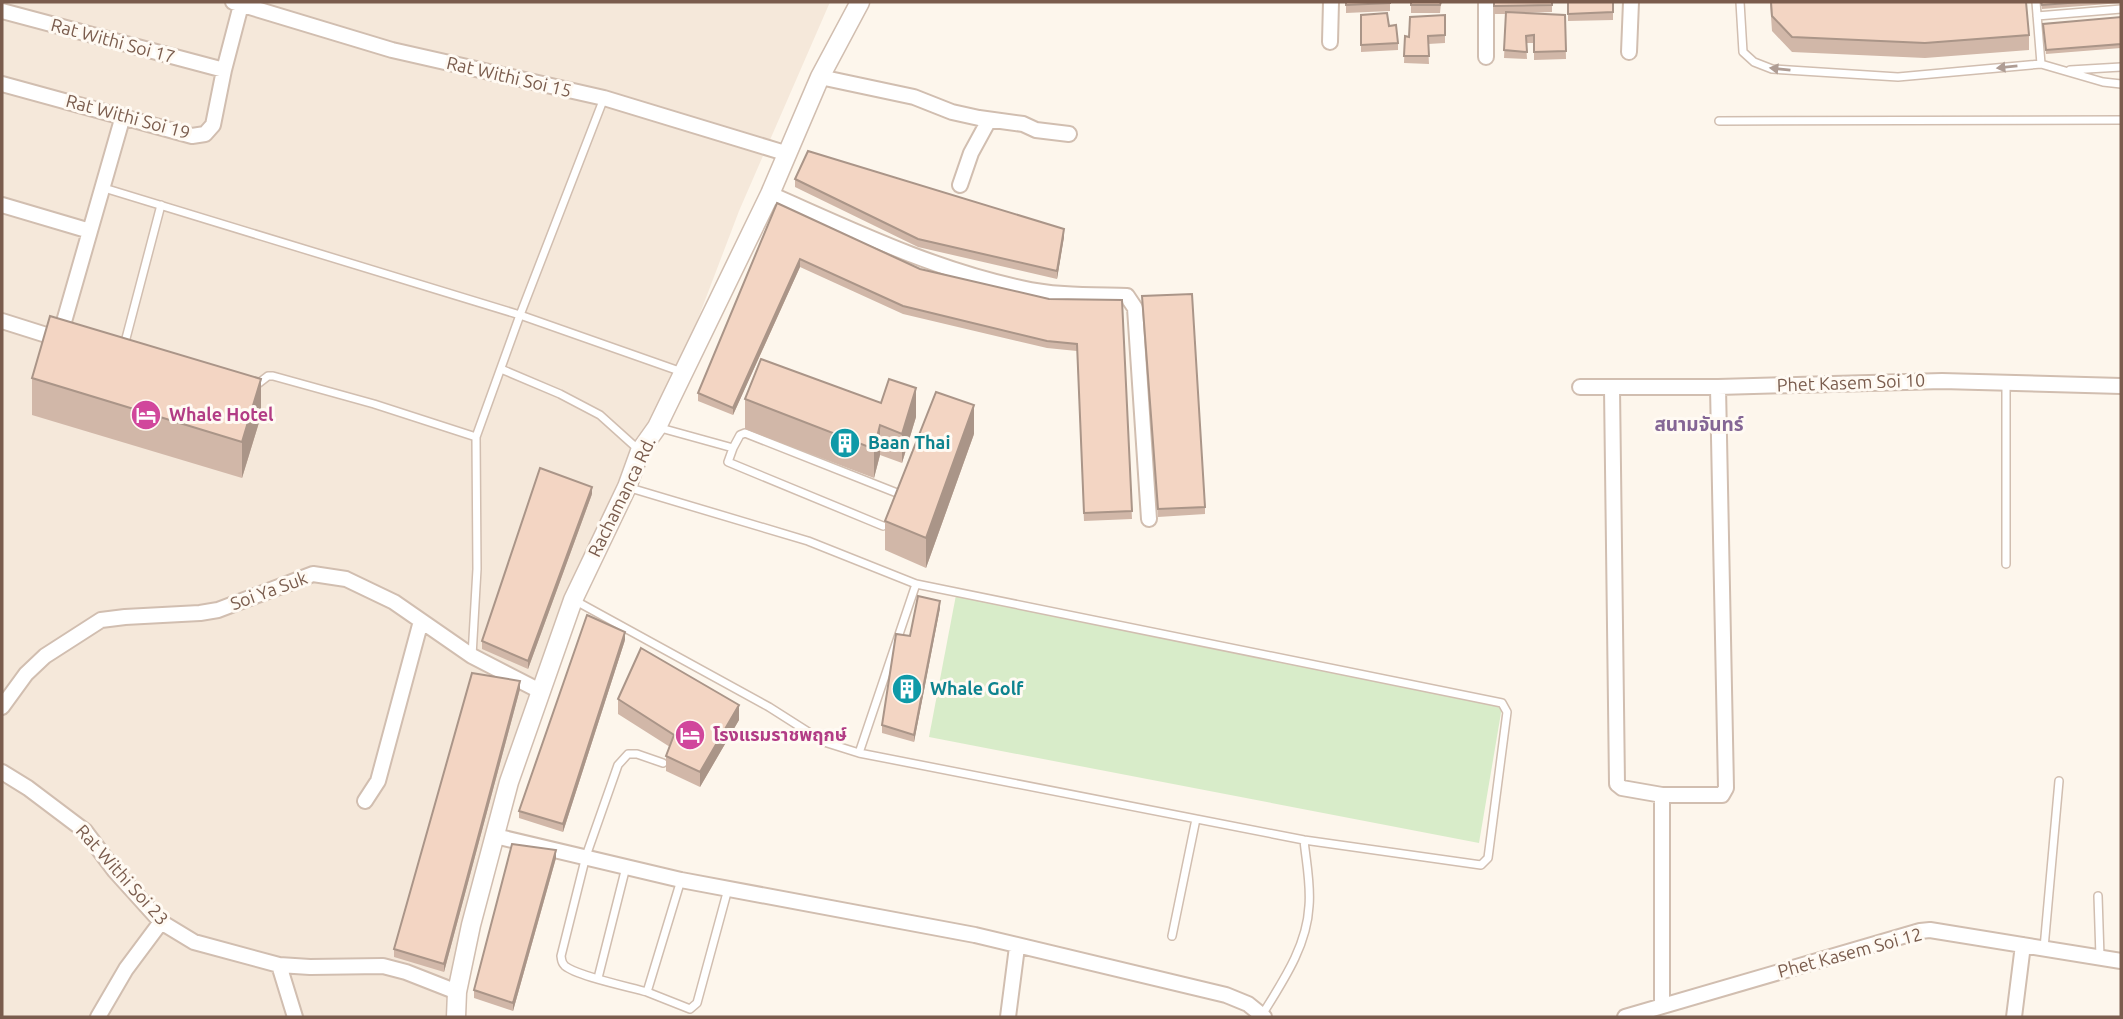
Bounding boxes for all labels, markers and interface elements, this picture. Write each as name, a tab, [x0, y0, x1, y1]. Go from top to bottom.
street label: Rat Withi Soi 17	[49, 14, 177, 66]
street label: Rat Withi Soi 15	[445, 52, 574, 100]
one-way arrow	[1996, 62, 2018, 73]
one-way arrow	[1769, 63, 1791, 74]
street label: Rat Withi Soi 19	[64, 90, 192, 142]
street label: Phet Kasem Soi 10	[1776, 369, 1926, 395]
hotel icon: Whale Hotel	[129, 398, 163, 432]
place label: Whale Hotel	[169, 404, 274, 424]
district label: สนามจันทร์	[1654, 413, 1744, 435]
building icon: Baan Thai	[828, 426, 862, 460]
place label: Baan Thai	[868, 432, 950, 452]
street label: Rachamanca Rd.	[583, 433, 659, 560]
street label: Soi Ya Suk	[227, 567, 310, 613]
building icon: Whale Golf	[890, 672, 924, 706]
place label: Whale Golf	[930, 678, 1024, 698]
hotel icon: โรงแรมราชพฤกษ์	[673, 718, 707, 752]
place label: โรงแรมราชพฤกษ์	[713, 724, 847, 745]
street label: Rat Withi Soi 23	[73, 820, 173, 928]
street label: Phet Kasem Soi 12	[1775, 923, 1924, 981]

